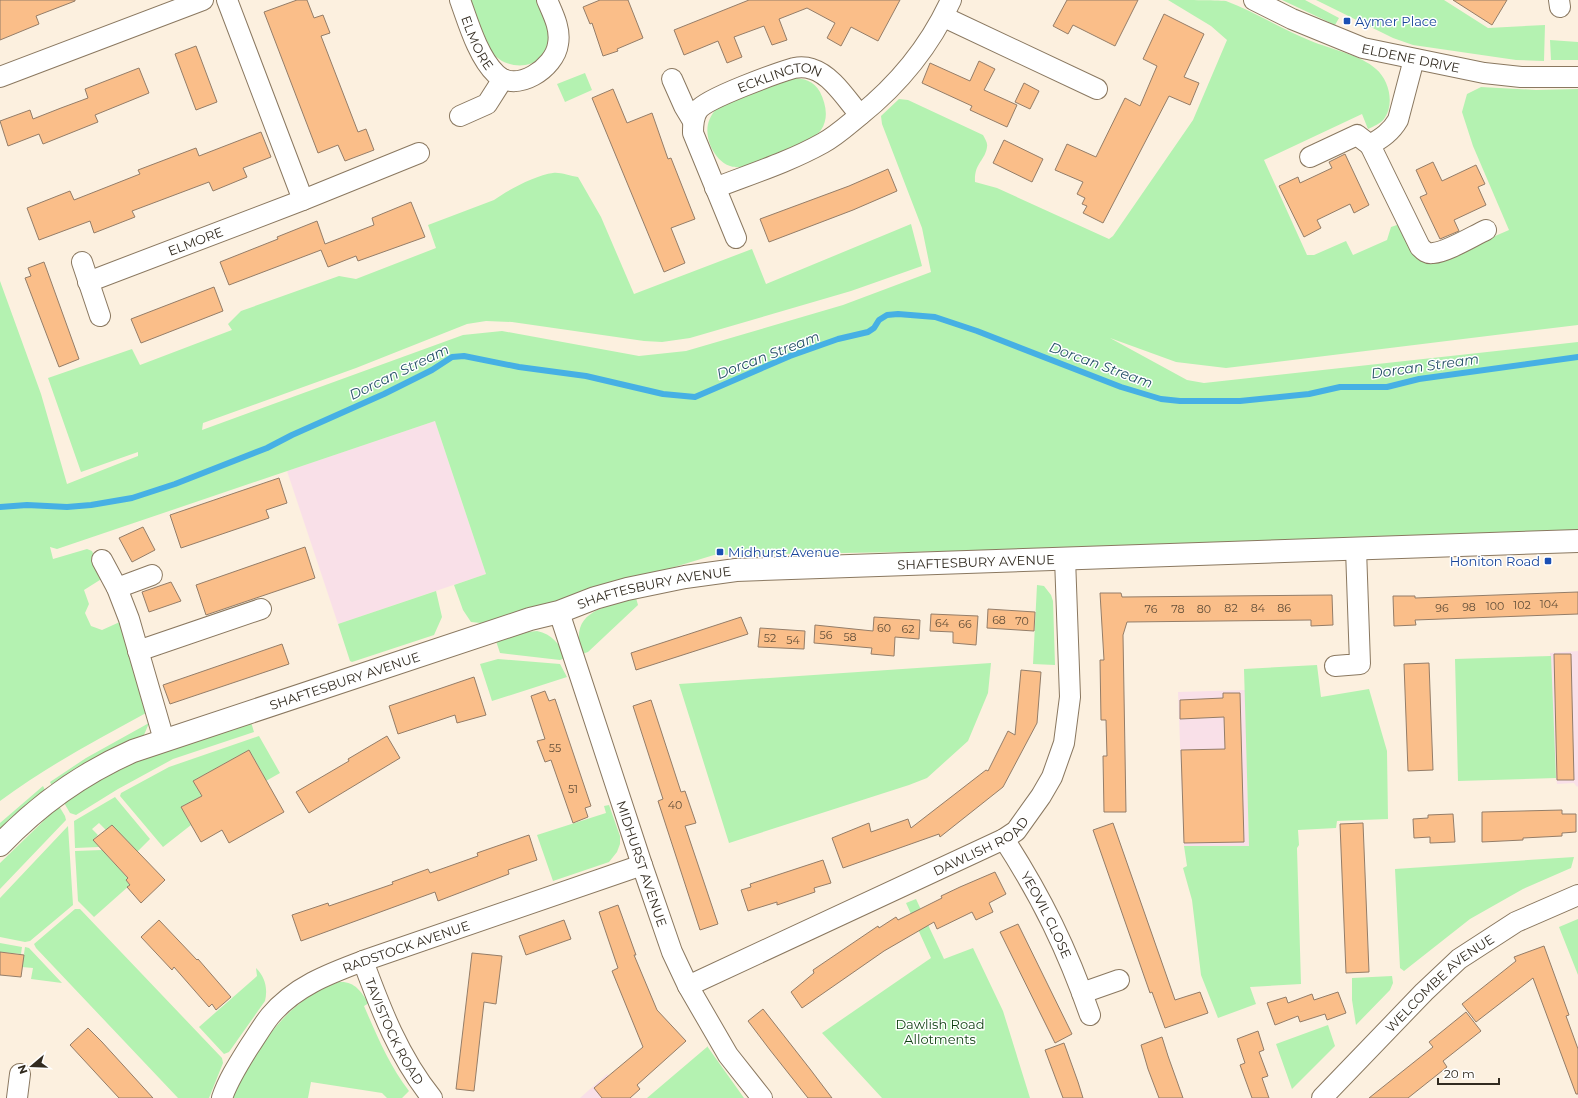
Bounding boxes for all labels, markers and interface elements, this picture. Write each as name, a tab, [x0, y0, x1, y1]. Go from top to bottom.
street label: ELMORE	[458, 13, 497, 73]
place label: Aymer Place	[1355, 13, 1437, 29]
marker: Aymer Place	[1342, 16, 1352, 26]
street label: ELDENE DRIVE	[1360, 40, 1461, 76]
street label: ECKLINGTON	[735, 59, 825, 96]
street label: ELMORE	[166, 223, 225, 259]
water label: Dorcan Stream	[714, 327, 822, 383]
water label: Dorcan Stream	[1047, 338, 1155, 392]
water label: Dorcan Stream	[346, 340, 452, 404]
water label: Dorcan Stream	[1370, 350, 1480, 382]
place label: Midhurst Avenue	[728, 544, 840, 560]
marker: Midhurst Avenue	[715, 547, 725, 557]
street label: SHAFTESBURY AVENUE	[897, 551, 1055, 572]
place label: Honiton Road	[1450, 553, 1540, 569]
marker: Honiton Road	[1543, 556, 1553, 566]
street label: SHAFTESBURY AVENUE	[575, 563, 732, 612]
house number: 104	[1540, 597, 1559, 611]
house number: 102	[1513, 598, 1531, 612]
house number: 100	[1486, 599, 1504, 613]
house number: 98	[1462, 600, 1476, 614]
house number: 82	[1224, 601, 1238, 615]
house number: 84	[1251, 601, 1266, 615]
house number: 86	[1277, 601, 1291, 615]
house number: 96	[1435, 601, 1449, 615]
house number: 76	[1145, 602, 1158, 616]
house number: 78	[1171, 602, 1185, 616]
house number: 80	[1197, 602, 1211, 616]
house number: 68	[992, 613, 1006, 627]
house number: 70	[1015, 614, 1029, 628]
house number: 64	[935, 616, 950, 630]
house number: 66	[958, 617, 972, 631]
house number: 60	[877, 621, 891, 635]
house number: 62	[902, 622, 914, 636]
house number: 56	[820, 628, 833, 642]
house number: 58	[843, 630, 857, 644]
house number: 52	[764, 631, 776, 645]
house number: 54	[786, 633, 800, 647]
street label: SHAFTESBURY AVENUE	[267, 648, 422, 713]
house number: 55	[549, 741, 561, 755]
house number: 51	[568, 782, 578, 796]
house number: 40	[668, 798, 682, 812]
street label: MIDHURST AVENUE	[613, 799, 671, 929]
street label: DAWLISH ROAD	[931, 813, 1032, 879]
street label: YEOVIL CLOSE	[1018, 868, 1075, 961]
street label: RADSTOCK AVENUE	[340, 917, 472, 976]
street label: WELCOMBE AVENUE	[1382, 930, 1497, 1035]
street label: TAVISTOCK ROAD	[362, 976, 428, 1088]
park label: Dawlish Road Allotments	[895, 1016, 985, 1047]
north arrow	[12, 1046, 52, 1086]
scale bar	[1438, 1060, 1499, 1086]
text: N	[14, 1063, 31, 1076]
text: 20 m	[1444, 1066, 1475, 1081]

